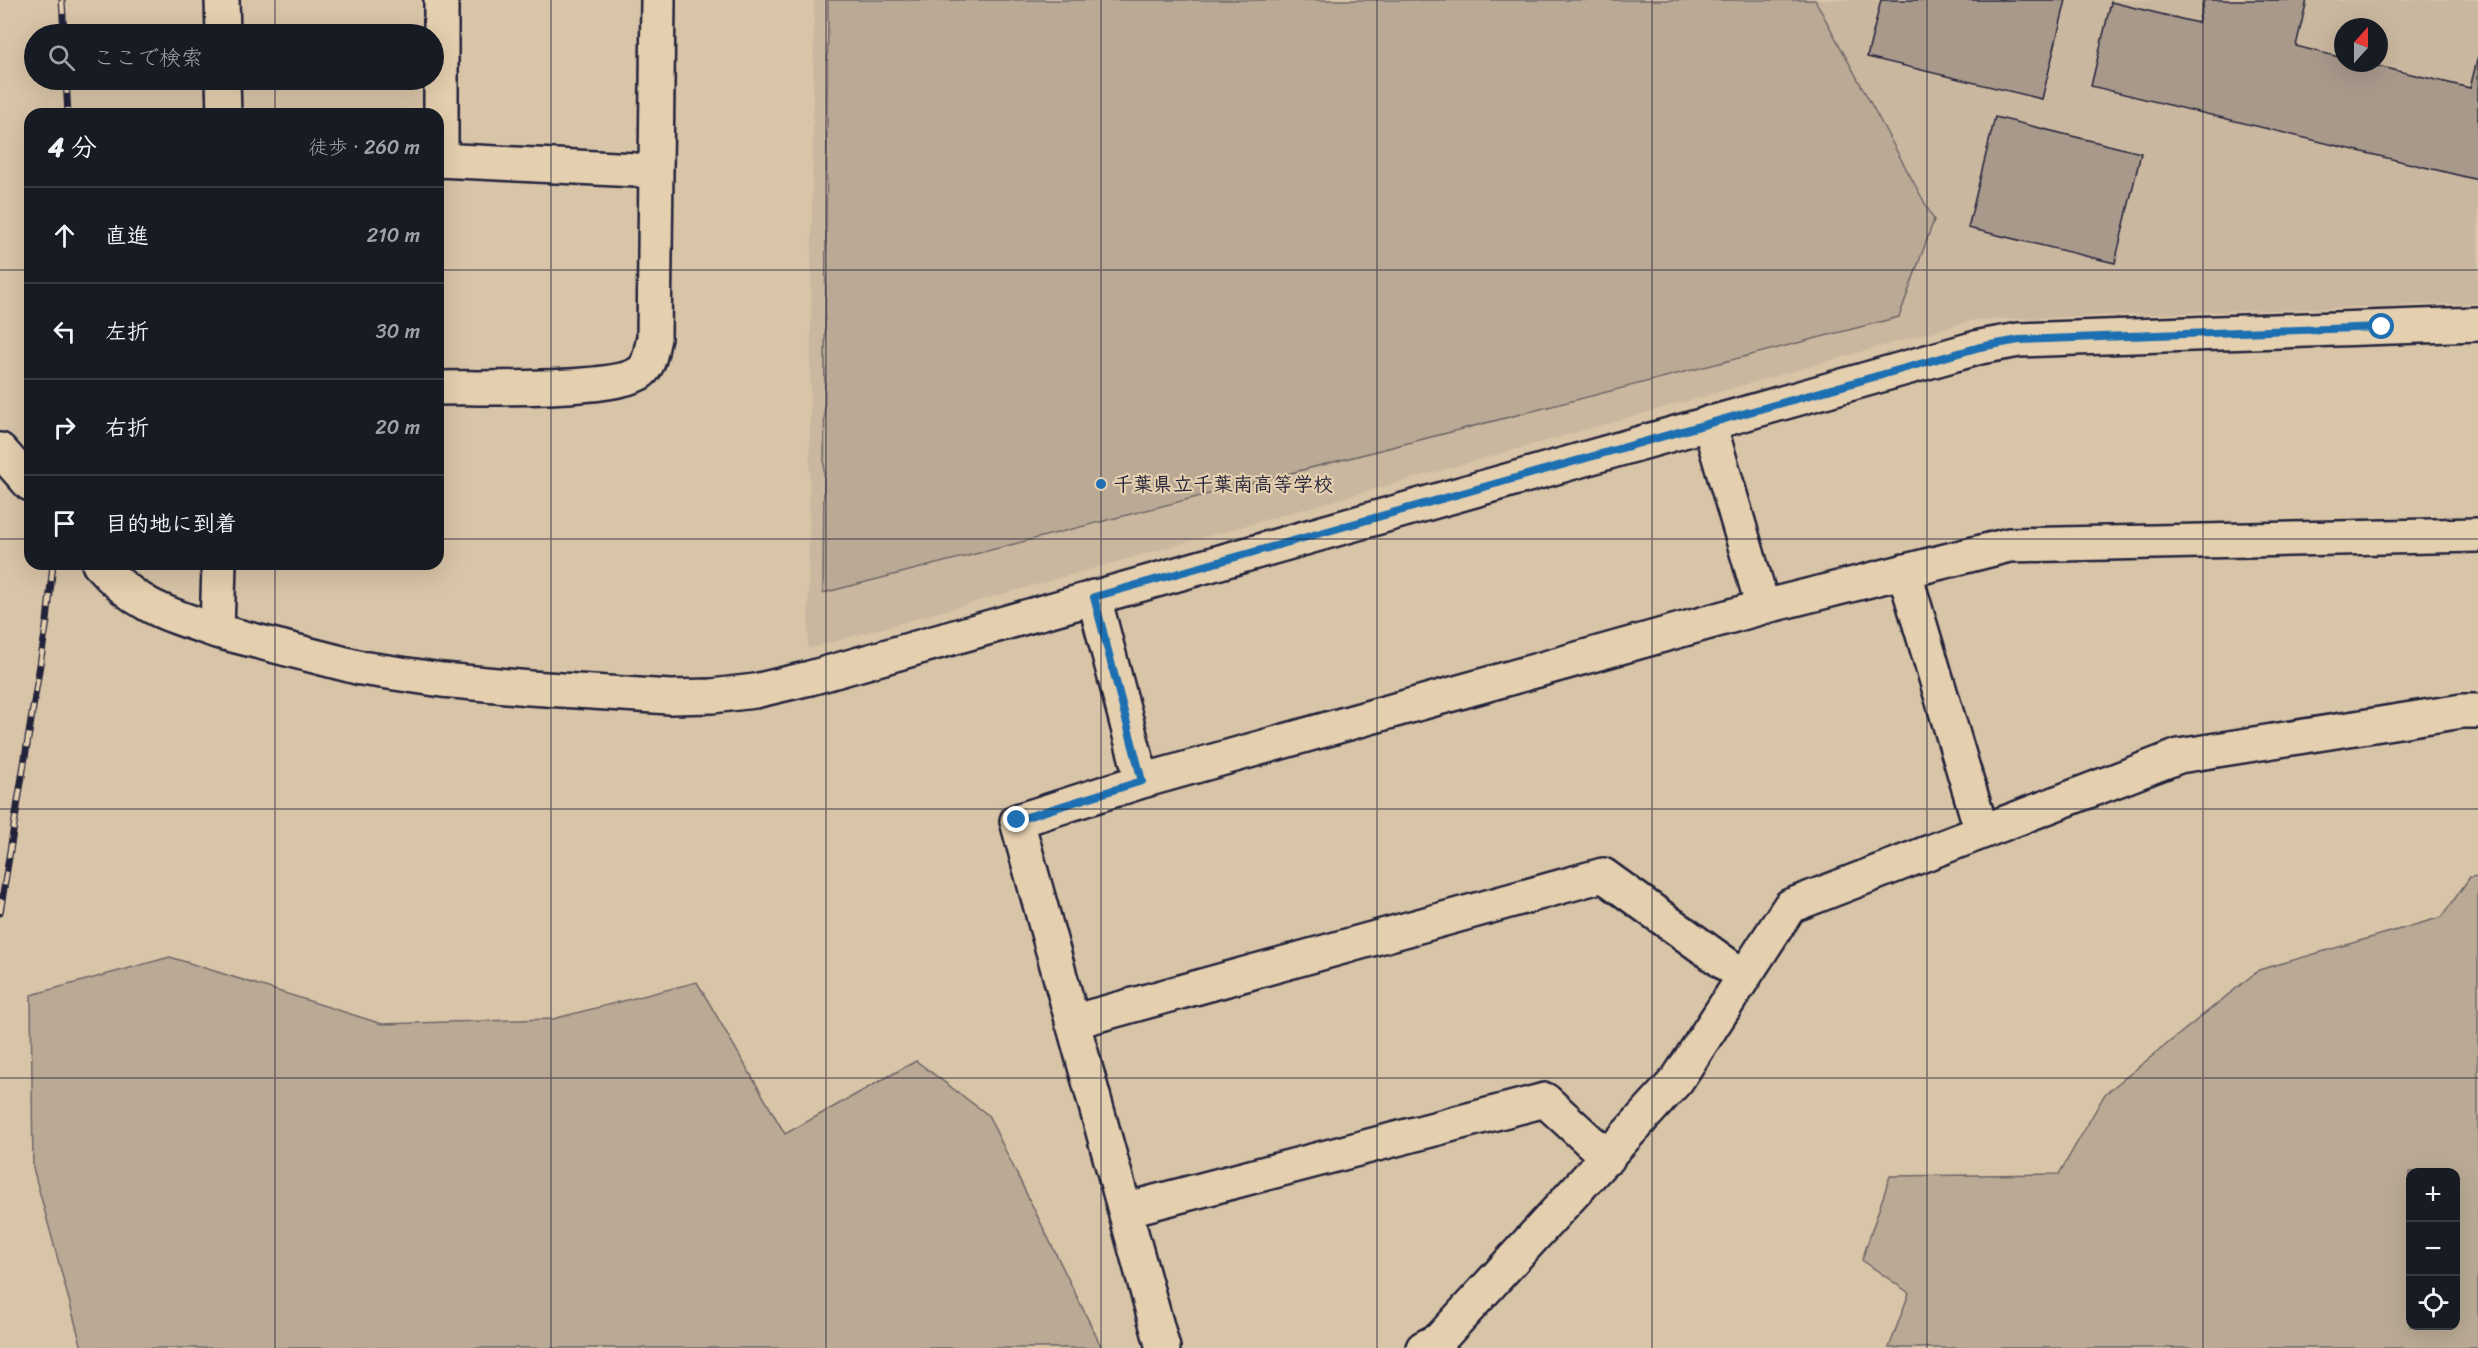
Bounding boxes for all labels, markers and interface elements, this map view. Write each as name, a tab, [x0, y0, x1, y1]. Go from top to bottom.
north arrow	[2334, 18, 2388, 72]
search box	[24, 24, 444, 90]
text: ここで検索	[93, 38, 203, 77]
icon: search	[45, 41, 78, 74]
text: 4 分	[48, 124, 97, 170]
text: 徒歩 · 260 m	[308, 130, 420, 165]
text: 直進	[105, 216, 149, 255]
text: 210 m	[367, 218, 420, 253]
icon: ahead	[48, 219, 81, 252]
text: 左折	[105, 312, 149, 351]
route start	[2368, 313, 2394, 339]
text: 30 m	[376, 314, 420, 349]
icon: left	[48, 315, 81, 348]
text: 右折	[105, 408, 149, 447]
text: 20 m	[375, 410, 420, 445]
icon: right	[48, 411, 81, 444]
place label: 千葉県立千葉南高等学校	[1113, 467, 1333, 502]
marker: 千葉県立千葉南高等学校	[1094, 477, 1108, 491]
text: 目的地に到着	[105, 504, 237, 543]
icon: arrive	[48, 507, 81, 540]
route end	[1003, 806, 1029, 832]
map controls	[2406, 1168, 2460, 1330]
button: +	[2406, 1168, 2460, 1222]
button: −	[2406, 1222, 2460, 1276]
button: locate	[2406, 1276, 2460, 1330]

